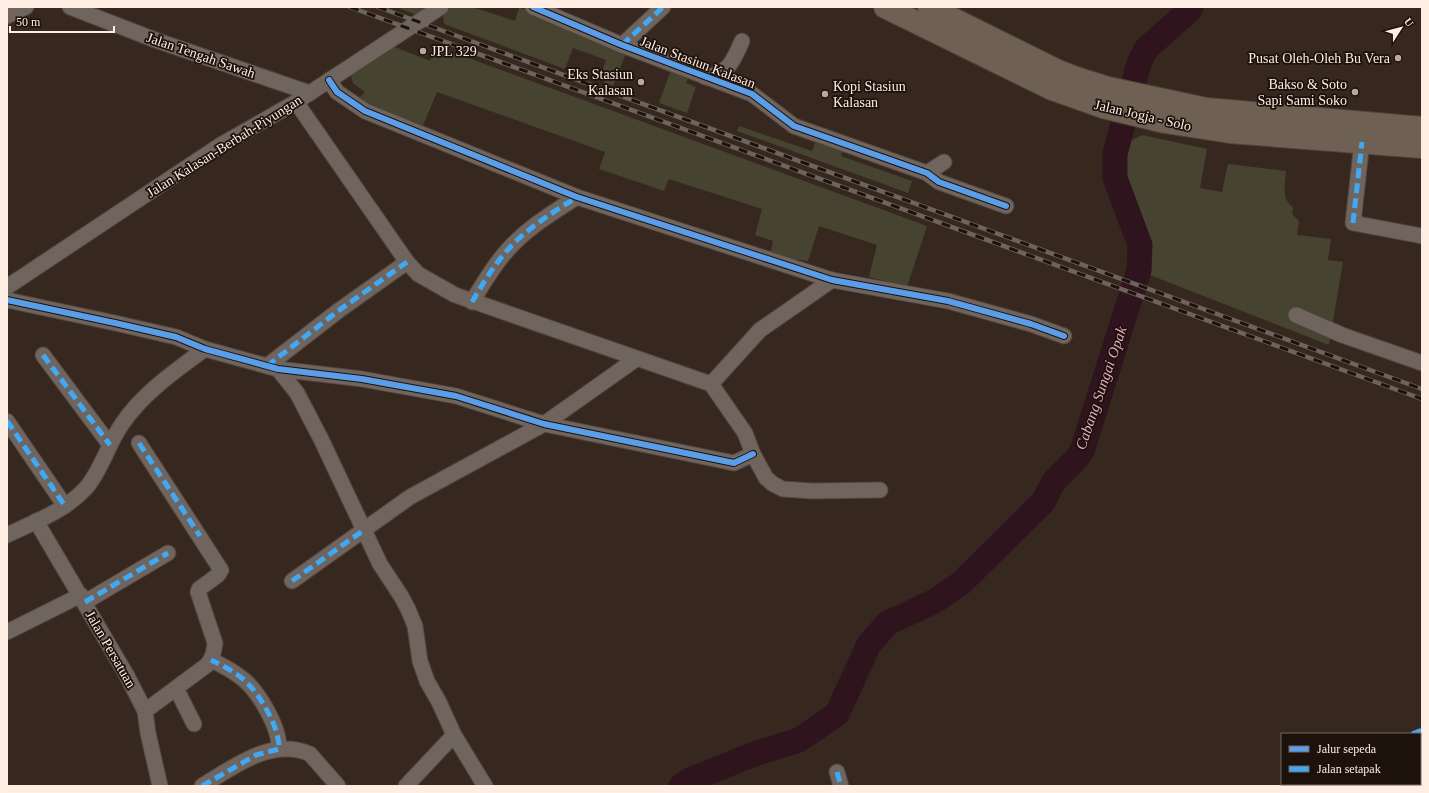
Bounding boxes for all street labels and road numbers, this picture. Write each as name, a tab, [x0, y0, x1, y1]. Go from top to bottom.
street label: Jalan Tengah Sawah	[145, 30, 257, 81]
street label: Jalan Stasiun Kalasan	[638, 34, 758, 91]
street label: Jalan Kalasan-Berbah-Piyungan	[144, 92, 305, 200]
street label: Jalan Jogja - Solo	[1093, 97, 1193, 134]
street label: Jalan Persatuan	[82, 608, 139, 691]

